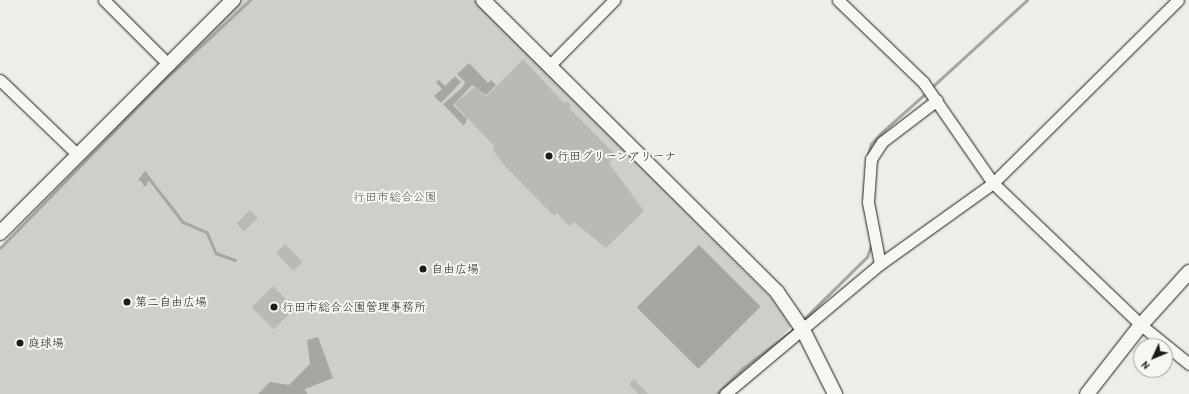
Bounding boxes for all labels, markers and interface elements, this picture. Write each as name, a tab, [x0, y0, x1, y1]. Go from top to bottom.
place label: 行田グリーンアリーナ	[557, 149, 677, 163]
marker: 行田グリーンアリーナ	[544, 151, 554, 161]
park label: 行田市総合公園	[353, 190, 437, 204]
place label: 自由広場	[431, 262, 479, 276]
marker: 自由広場	[418, 264, 428, 274]
place label: 第二自由広場	[135, 295, 207, 309]
marker: 第二自由広場	[122, 297, 132, 307]
place label: 行田市総合公園管理事務所	[282, 300, 426, 314]
marker: 行田市総合公園管理事務所	[269, 302, 279, 312]
place label: 庭球場	[28, 336, 64, 350]
marker: 庭球場	[15, 338, 25, 348]
north arrow	[1133, 338, 1173, 378]
text: N	[1138, 359, 1152, 373]

